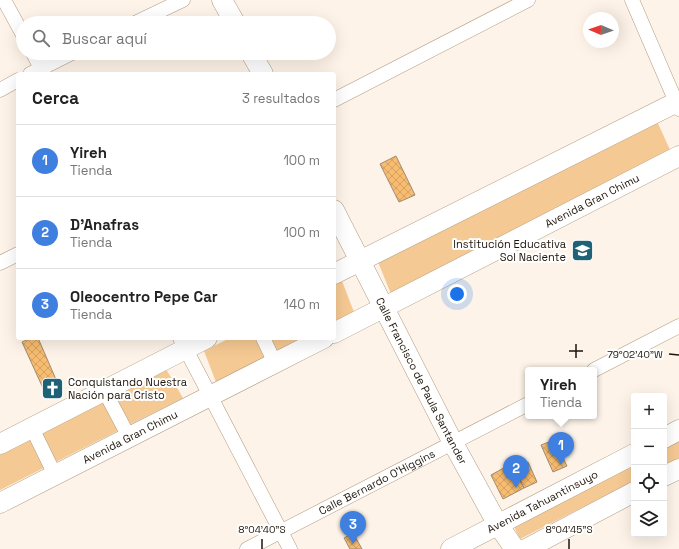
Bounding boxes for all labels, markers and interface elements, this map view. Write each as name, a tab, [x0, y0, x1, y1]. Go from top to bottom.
north arrow	[583, 12, 619, 48]
search box	[16, 16, 336, 60]
icon: search	[30, 27, 52, 49]
text: Buscar aquí	[62, 29, 147, 48]
text: Cerca	[32, 87, 79, 109]
text: 3 resultados	[242, 90, 320, 107]
text: Yireh	[70, 143, 107, 162]
text: 1	[42, 152, 48, 169]
text: 100 m	[283, 152, 320, 169]
text: Tienda	[70, 162, 112, 179]
street label: Avenida Gran Chimu	[542, 171, 642, 231]
text: D'Anafras	[70, 215, 139, 234]
text: 2	[41, 224, 49, 241]
text: 100 m	[283, 224, 320, 241]
text: Tienda	[70, 234, 112, 251]
place label: Institución Educativa Sol Naciente	[453, 237, 567, 264]
school or university icon: Institución Educativa Sol Naciente	[569, 237, 595, 263]
your location	[447, 284, 467, 304]
text: Oleocentro Pepe Car	[70, 287, 218, 306]
street label: Calle Francisco de Paula Santander	[373, 295, 470, 467]
text: 3	[41, 296, 49, 313]
text: 140 m	[284, 296, 320, 313]
text: Tienda	[70, 306, 112, 323]
text: 79°02'40"W	[607, 348, 663, 361]
popup	[525, 367, 597, 419]
church icon: Conquistando Nuestra Nación para Cristo	[40, 375, 66, 401]
place label: Conquistando Nuestra Nación para Cristo	[68, 375, 188, 402]
text: Yireh	[540, 375, 577, 394]
map controls	[631, 393, 667, 537]
button: +	[631, 393, 667, 429]
text: Tienda	[540, 394, 582, 411]
street label: Avenida Gran Chimu	[80, 407, 180, 467]
button: −	[631, 429, 667, 465]
pin: 1	[548, 432, 574, 465]
street label: Calle Bernardo O'Higgins	[316, 446, 438, 518]
pin: 2	[503, 455, 529, 488]
button: locate	[631, 465, 667, 501]
street label: Avenida Tahuantinsuyo	[485, 467, 600, 536]
button: layers	[631, 501, 667, 537]
pin: 3	[340, 511, 366, 544]
text: 8°04'40"S	[238, 523, 286, 536]
text: 8°04'45"S	[545, 523, 593, 536]

